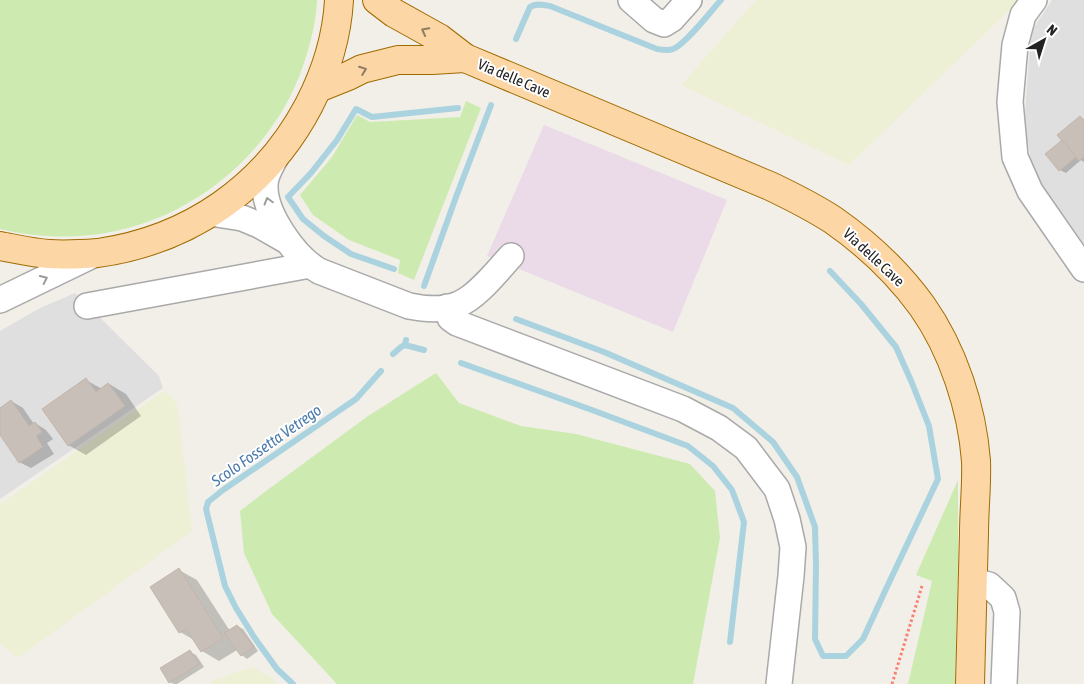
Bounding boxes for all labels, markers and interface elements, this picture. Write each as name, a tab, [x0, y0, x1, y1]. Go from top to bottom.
north arrow	[1019, 15, 1069, 65]
text: N	[1044, 21, 1060, 39]
one-way arrow	[421, 27, 430, 37]
street label: Via delle Cave	[475, 55, 553, 101]
one-way arrow	[358, 66, 367, 76]
one-way arrow	[263, 197, 273, 205]
street label: Via delle Cave	[840, 225, 908, 290]
one-way arrow	[39, 274, 48, 285]
water label: Scolo Fossetta Vetrego	[207, 400, 325, 491]

